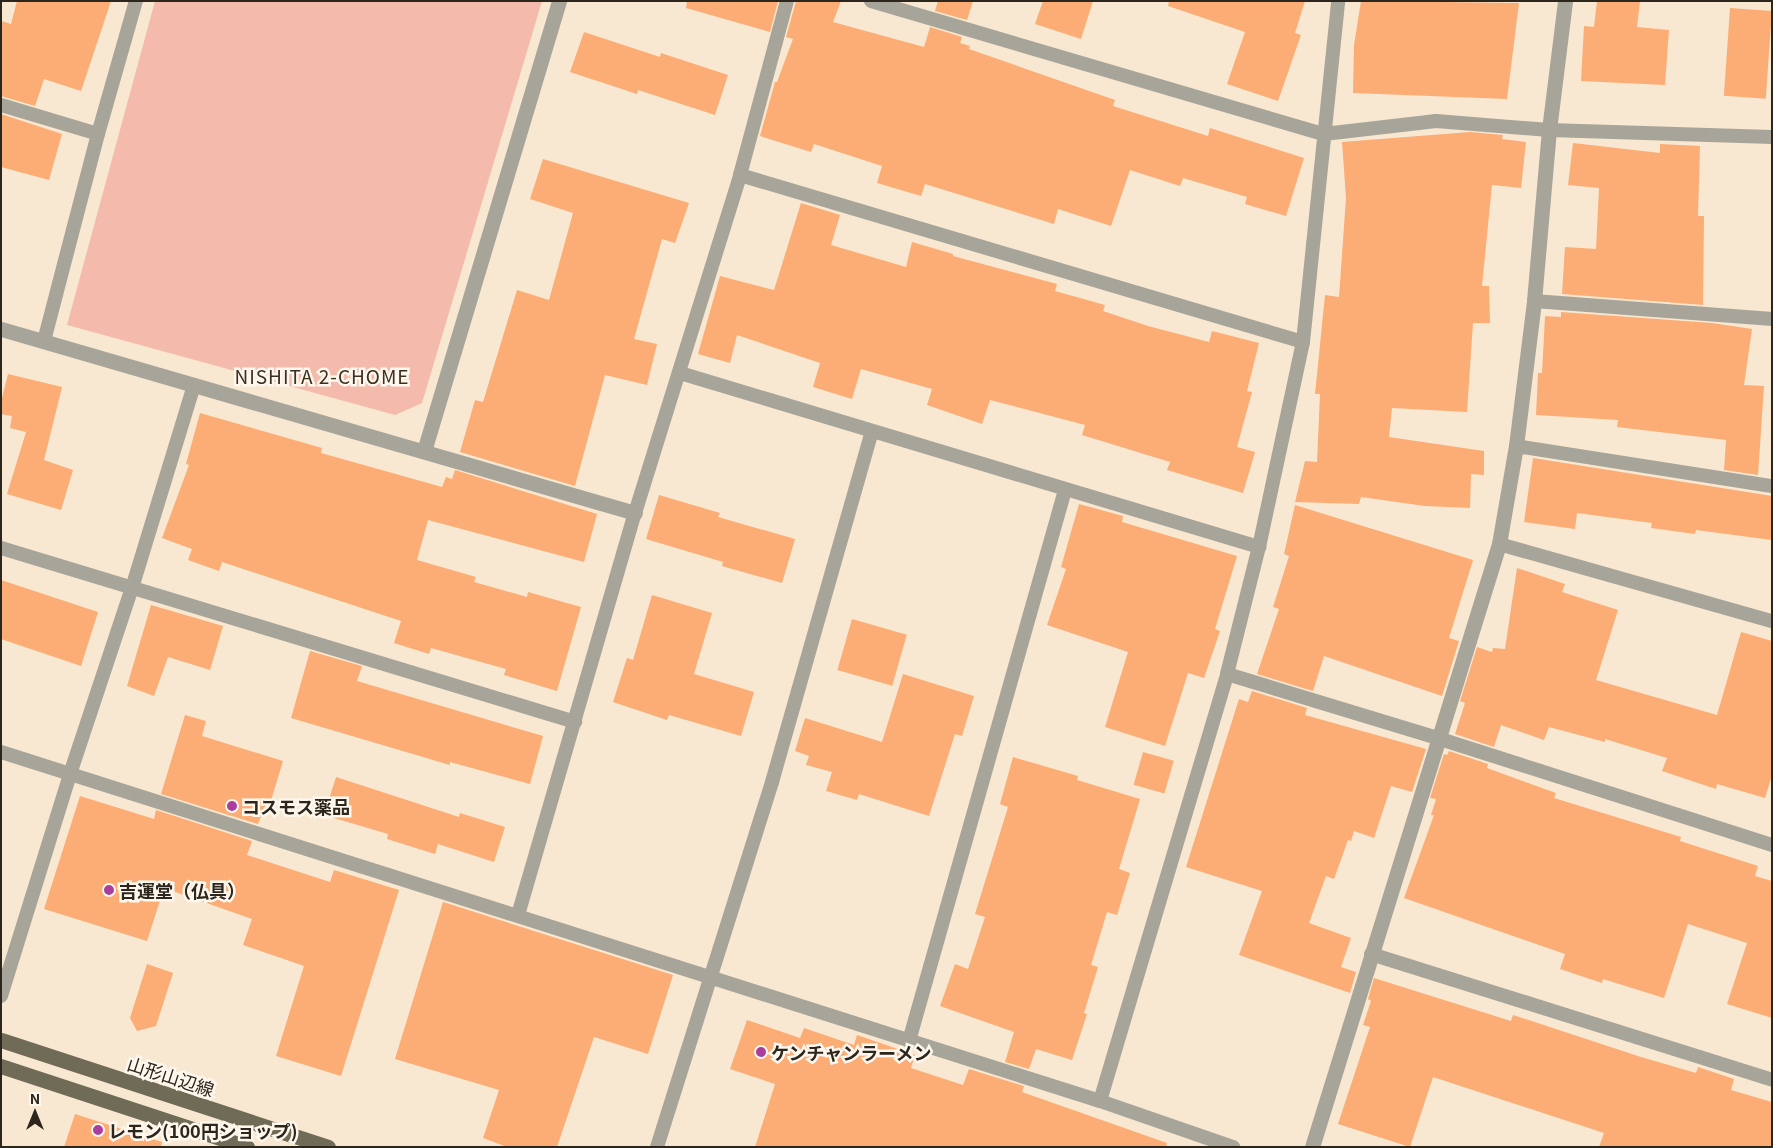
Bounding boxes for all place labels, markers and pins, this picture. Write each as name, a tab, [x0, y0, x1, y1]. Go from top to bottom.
place label: コスモス薬品	[242, 795, 350, 817]
marker: コスモス薬品	[226, 800, 238, 812]
place label: 吉運堂（仏具）	[119, 879, 245, 901]
marker: 吉運堂（仏具）	[103, 884, 115, 896]
place label: ケンチャンラーメン	[771, 1041, 933, 1063]
marker: ケンチャンラーメン	[755, 1046, 767, 1058]
place label: レモン(100円ショップ)	[108, 1119, 297, 1141]
marker: レモン(100円ショップ)	[92, 1124, 104, 1136]

